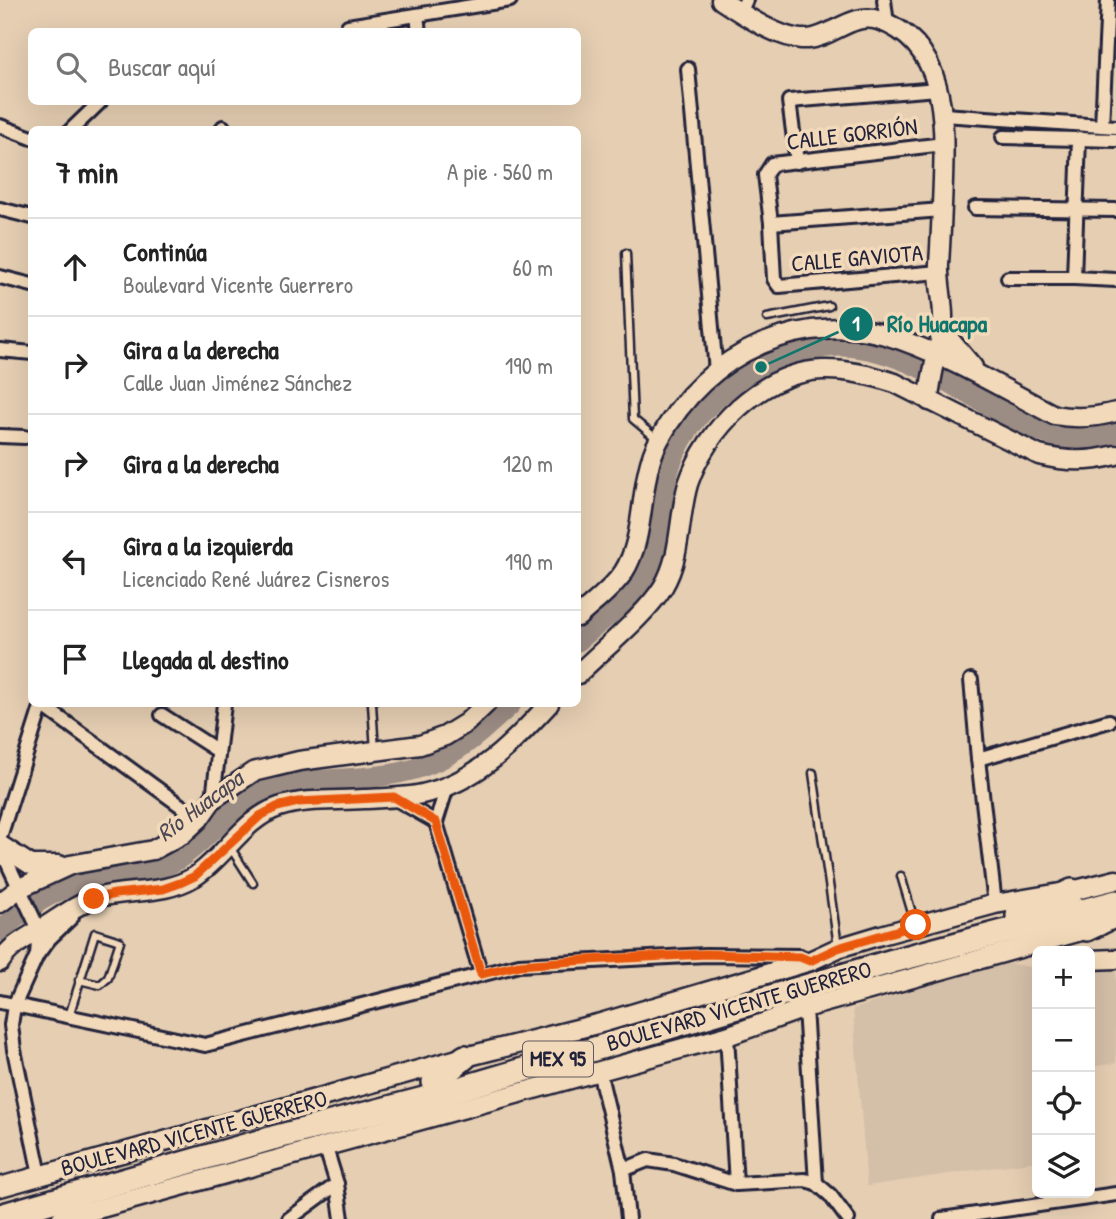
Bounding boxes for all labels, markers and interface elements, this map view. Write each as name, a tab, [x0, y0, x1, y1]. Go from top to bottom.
search box	[28, 28, 581, 105]
icon: search	[52, 48, 90, 86]
text: Buscar aquí	[108, 49, 216, 84]
street label: CALLE GORRIÓN	[785, 110, 919, 157]
text: 7 min	[56, 152, 118, 192]
text: A pie · 560 m	[447, 156, 553, 187]
text: Continúa	[123, 234, 207, 269]
street label: CALLE GAVIOTA	[790, 236, 924, 279]
icon: ahead	[56, 248, 94, 286]
text: 60 m	[513, 252, 553, 283]
text: Boulevard Vicente Guerrero	[123, 269, 353, 300]
callout: Río Huacapa	[838, 301, 1001, 346]
text: Río Huacapa	[887, 307, 988, 340]
text: 1	[852, 309, 860, 338]
text: Gira a la derecha	[123, 332, 279, 367]
icon: right	[56, 346, 94, 384]
text: 190 m	[505, 350, 553, 381]
text: Calle Juan Jiménez Sánchez	[123, 367, 352, 398]
icon: right	[56, 444, 94, 482]
text: Gira a la derecha	[123, 446, 279, 481]
text: 120 m	[503, 448, 553, 479]
text: Gira a la izquierda	[123, 528, 293, 563]
icon: left	[56, 542, 94, 580]
text: 190 m	[505, 546, 553, 577]
text: Licenciado René Juárez Cisneros	[123, 563, 389, 594]
icon: arrive	[56, 640, 94, 678]
text: Llegada al destino	[123, 642, 289, 677]
water label: Río Huacapa	[150, 761, 252, 849]
route end	[78, 883, 109, 914]
route start	[900, 909, 931, 940]
map controls	[1032, 946, 1095, 1198]
button: +	[1032, 946, 1095, 1009]
street label: BOULEVARD VICENTE GUERRERO	[603, 953, 875, 1058]
button: −	[1032, 1009, 1095, 1072]
road number: MEX 95	[523, 1042, 593, 1076]
button: locate	[1032, 1072, 1095, 1135]
street label: BOULEVARD VICENTE GUERRERO	[57, 1082, 330, 1183]
button: layers	[1032, 1135, 1095, 1198]

